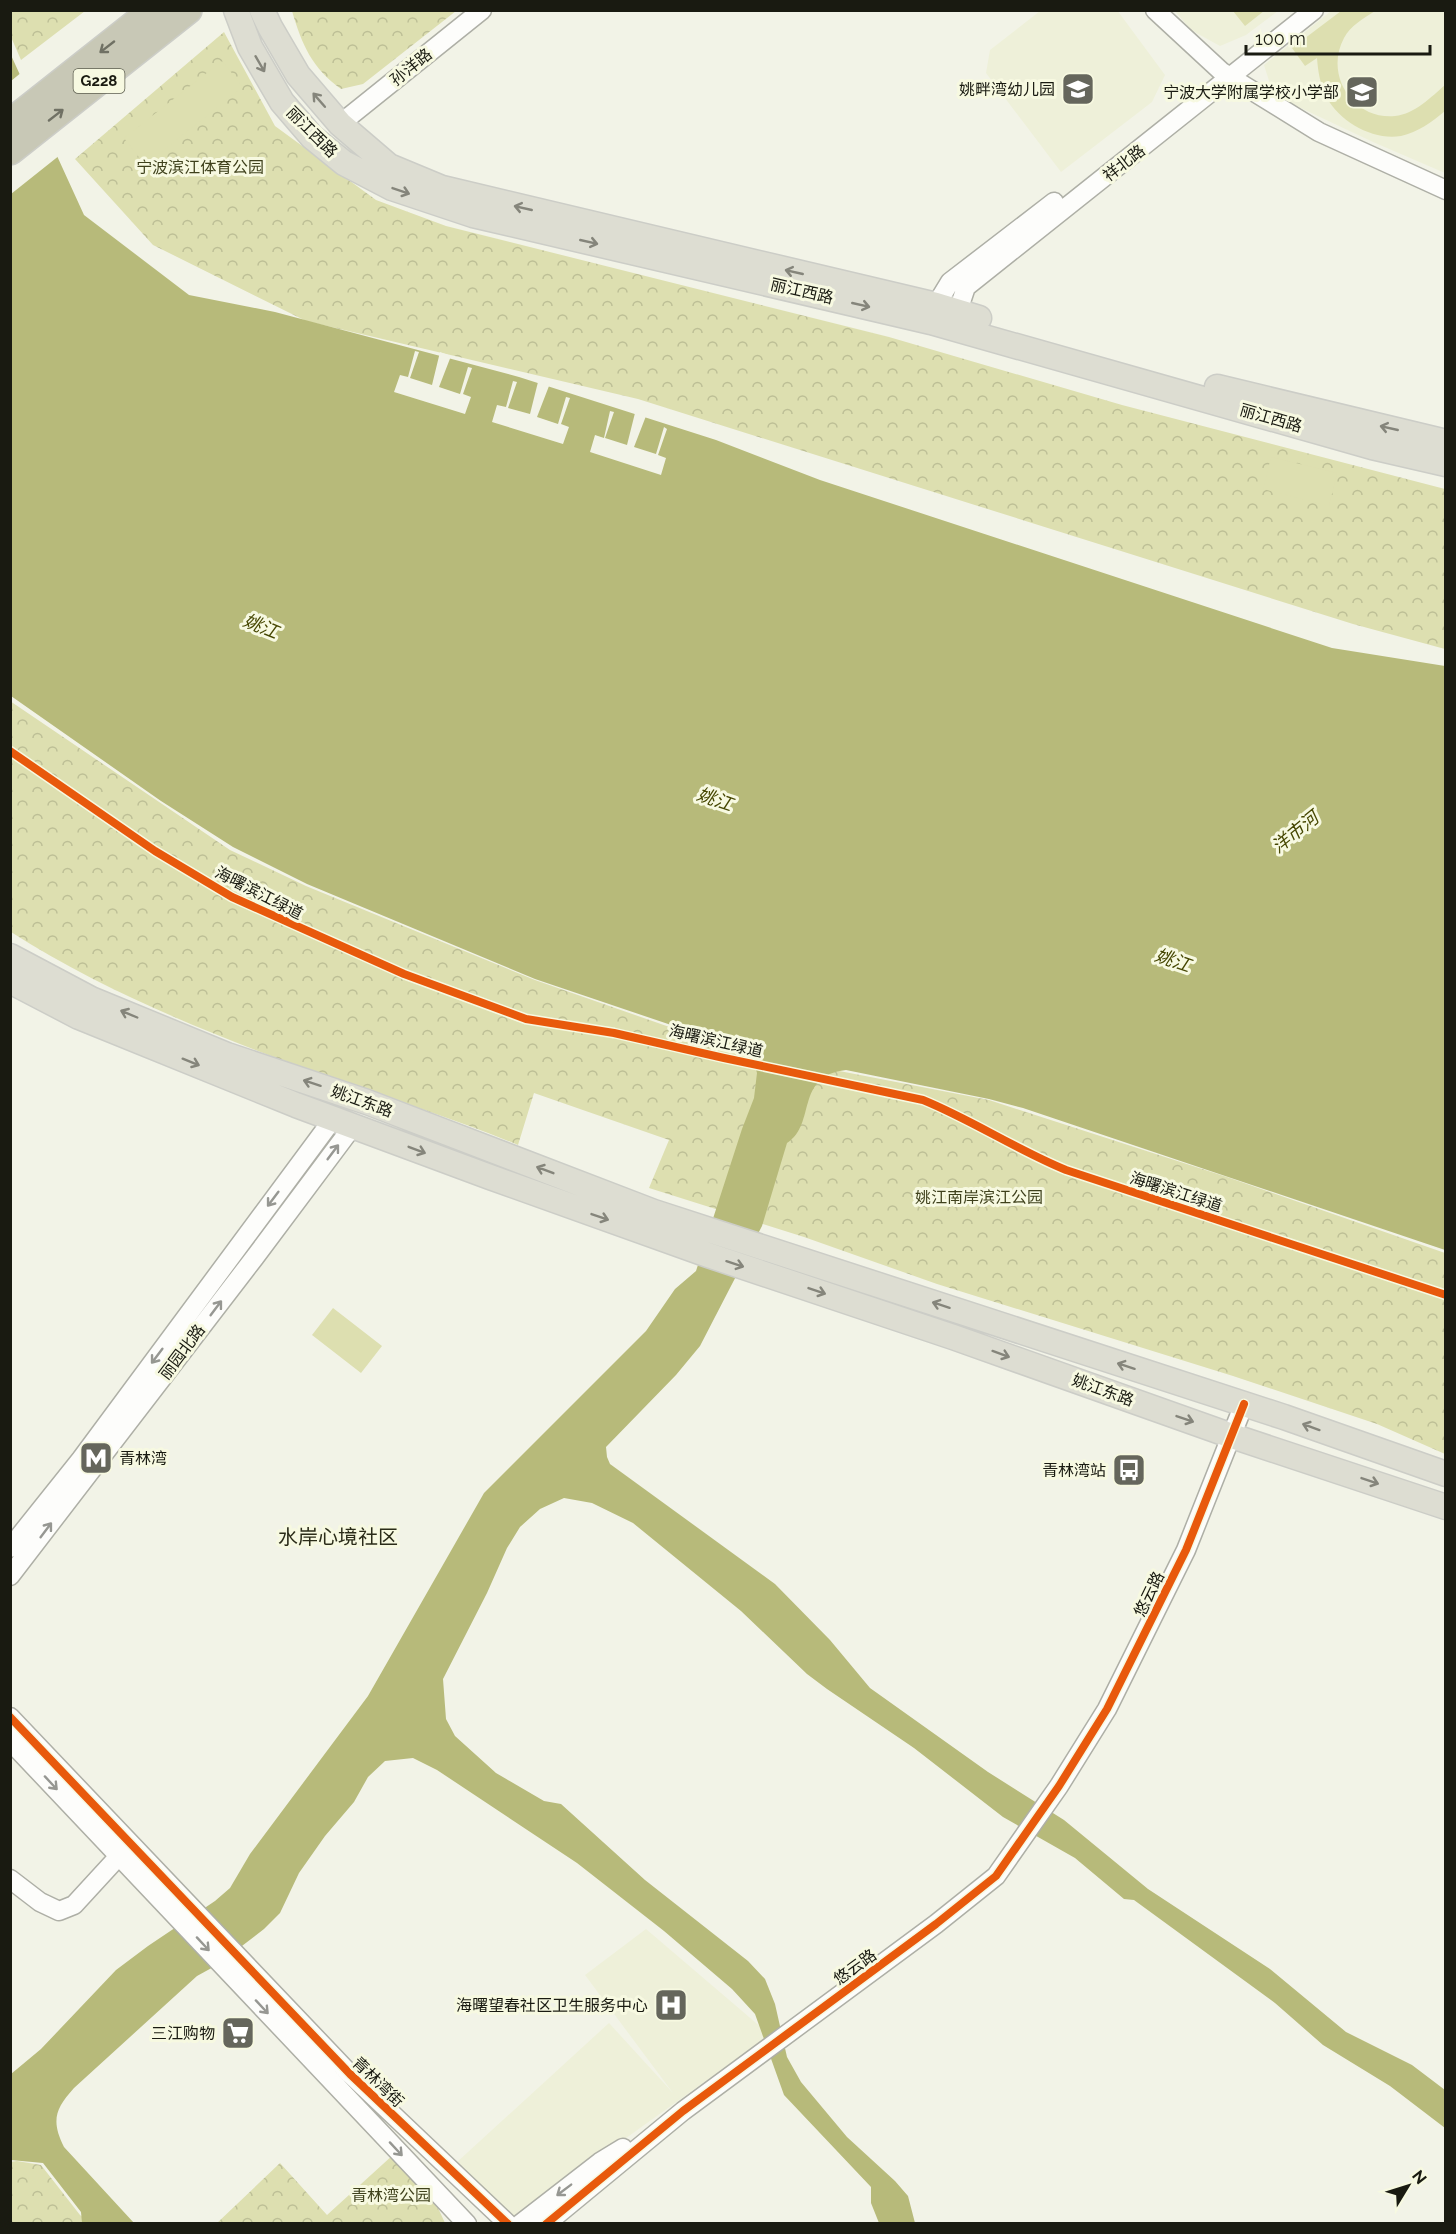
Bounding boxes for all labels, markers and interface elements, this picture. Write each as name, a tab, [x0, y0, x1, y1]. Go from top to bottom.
scale bar	[1246, 18, 1430, 56]
text: 100 m	[1255, 28, 1306, 49]
one-way arrow	[100, 40, 116, 53]
street label: 孙洋路	[386, 45, 436, 89]
one-way arrow	[254, 55, 266, 72]
road number: G228	[74, 69, 124, 93]
school or university icon: 姚畔湾幼儿园	[1060, 71, 1096, 107]
school or university icon: 宁波大学附属学校小学部	[1344, 74, 1380, 110]
place label: 姚畔湾幼儿园	[959, 80, 1055, 99]
place label: 宁波大学附属学校小学部	[1163, 83, 1339, 102]
one-way arrow	[312, 93, 326, 108]
street label: 丽江西路	[283, 103, 341, 161]
one-way arrow	[48, 108, 64, 121]
street label: 祥北路	[1099, 141, 1149, 185]
park label: 宁波滨江体育公园	[136, 158, 264, 177]
one-way arrow	[391, 186, 410, 197]
one-way arrow	[513, 201, 532, 213]
one-way arrow	[579, 236, 598, 248]
one-way arrow	[785, 265, 804, 277]
street label: 丽江西路	[769, 275, 835, 307]
one-way arrow	[851, 300, 870, 312]
street label: 丽江西路	[1238, 400, 1304, 436]
one-way arrow	[1379, 422, 1398, 434]
water label: 姚江	[240, 610, 283, 643]
water label: 姚江	[695, 783, 737, 815]
water label: 洋市河	[1267, 805, 1325, 857]
street label: 海曙滨江绿道	[212, 863, 306, 923]
water label: 姚江	[1153, 944, 1195, 976]
one-way arrow	[121, 1008, 139, 1019]
street label: 海曙滨江绿道	[667, 1021, 765, 1061]
one-way arrow	[181, 1057, 200, 1068]
one-way arrow	[302, 1077, 321, 1088]
street label: 姚江东路	[329, 1081, 395, 1121]
one-way arrow	[327, 1145, 339, 1161]
one-way arrow	[407, 1145, 426, 1156]
one-way arrow	[537, 1164, 555, 1175]
street label: 海曙滨江绿道	[1127, 1168, 1225, 1216]
park label: 姚江南岸滨江公园	[915, 1188, 1043, 1207]
one-way arrow	[267, 1191, 279, 1207]
one-way arrow	[591, 1212, 609, 1223]
one-way arrow	[725, 1259, 744, 1270]
one-way arrow	[807, 1286, 826, 1297]
one-way arrow	[932, 1299, 951, 1310]
one-way arrow	[209, 1301, 222, 1317]
street label: 丽园北路	[155, 1321, 209, 1383]
one-way arrow	[151, 1348, 163, 1364]
one-way arrow	[991, 1349, 1010, 1360]
one-way arrow	[1117, 1359, 1136, 1370]
street label: 姚江东路	[1070, 1370, 1136, 1410]
one-way arrow	[1175, 1415, 1194, 1426]
one-way arrow	[1302, 1420, 1321, 1431]
metro station icon: 青林湾	[78, 1440, 114, 1476]
place label: 青林湾	[119, 1449, 167, 1468]
bus stop icon: 青林湾站	[1111, 1452, 1147, 1488]
place label: 青林湾站	[1042, 1461, 1106, 1480]
one-way arrow	[1360, 1477, 1379, 1488]
one-way arrow	[40, 1522, 52, 1538]
district label: 水岸心境社区	[278, 1525, 398, 1549]
street label: 悠云路	[1130, 1568, 1168, 1620]
one-way arrow	[43, 1775, 57, 1790]
one-way arrow	[195, 1936, 210, 1951]
street label: 悠云路	[830, 1945, 880, 1989]
hospital icon: 海曙望春社区卫生服务中心	[653, 1987, 689, 2023]
place label: 海曙望春社区卫生服务中心	[456, 1996, 648, 2015]
one-way arrow	[255, 1999, 269, 2014]
supermarket icon: 三江购物	[220, 2015, 256, 2051]
place label: 三江购物	[151, 2024, 215, 2043]
street label: 青林湾街	[348, 2053, 408, 2111]
one-way arrow	[389, 2141, 404, 2156]
north arrow	[1378, 2156, 1438, 2216]
text: N	[1408, 2166, 1431, 2188]
one-way arrow	[557, 2183, 573, 2196]
park label: 青林湾公园	[351, 2186, 431, 2205]

